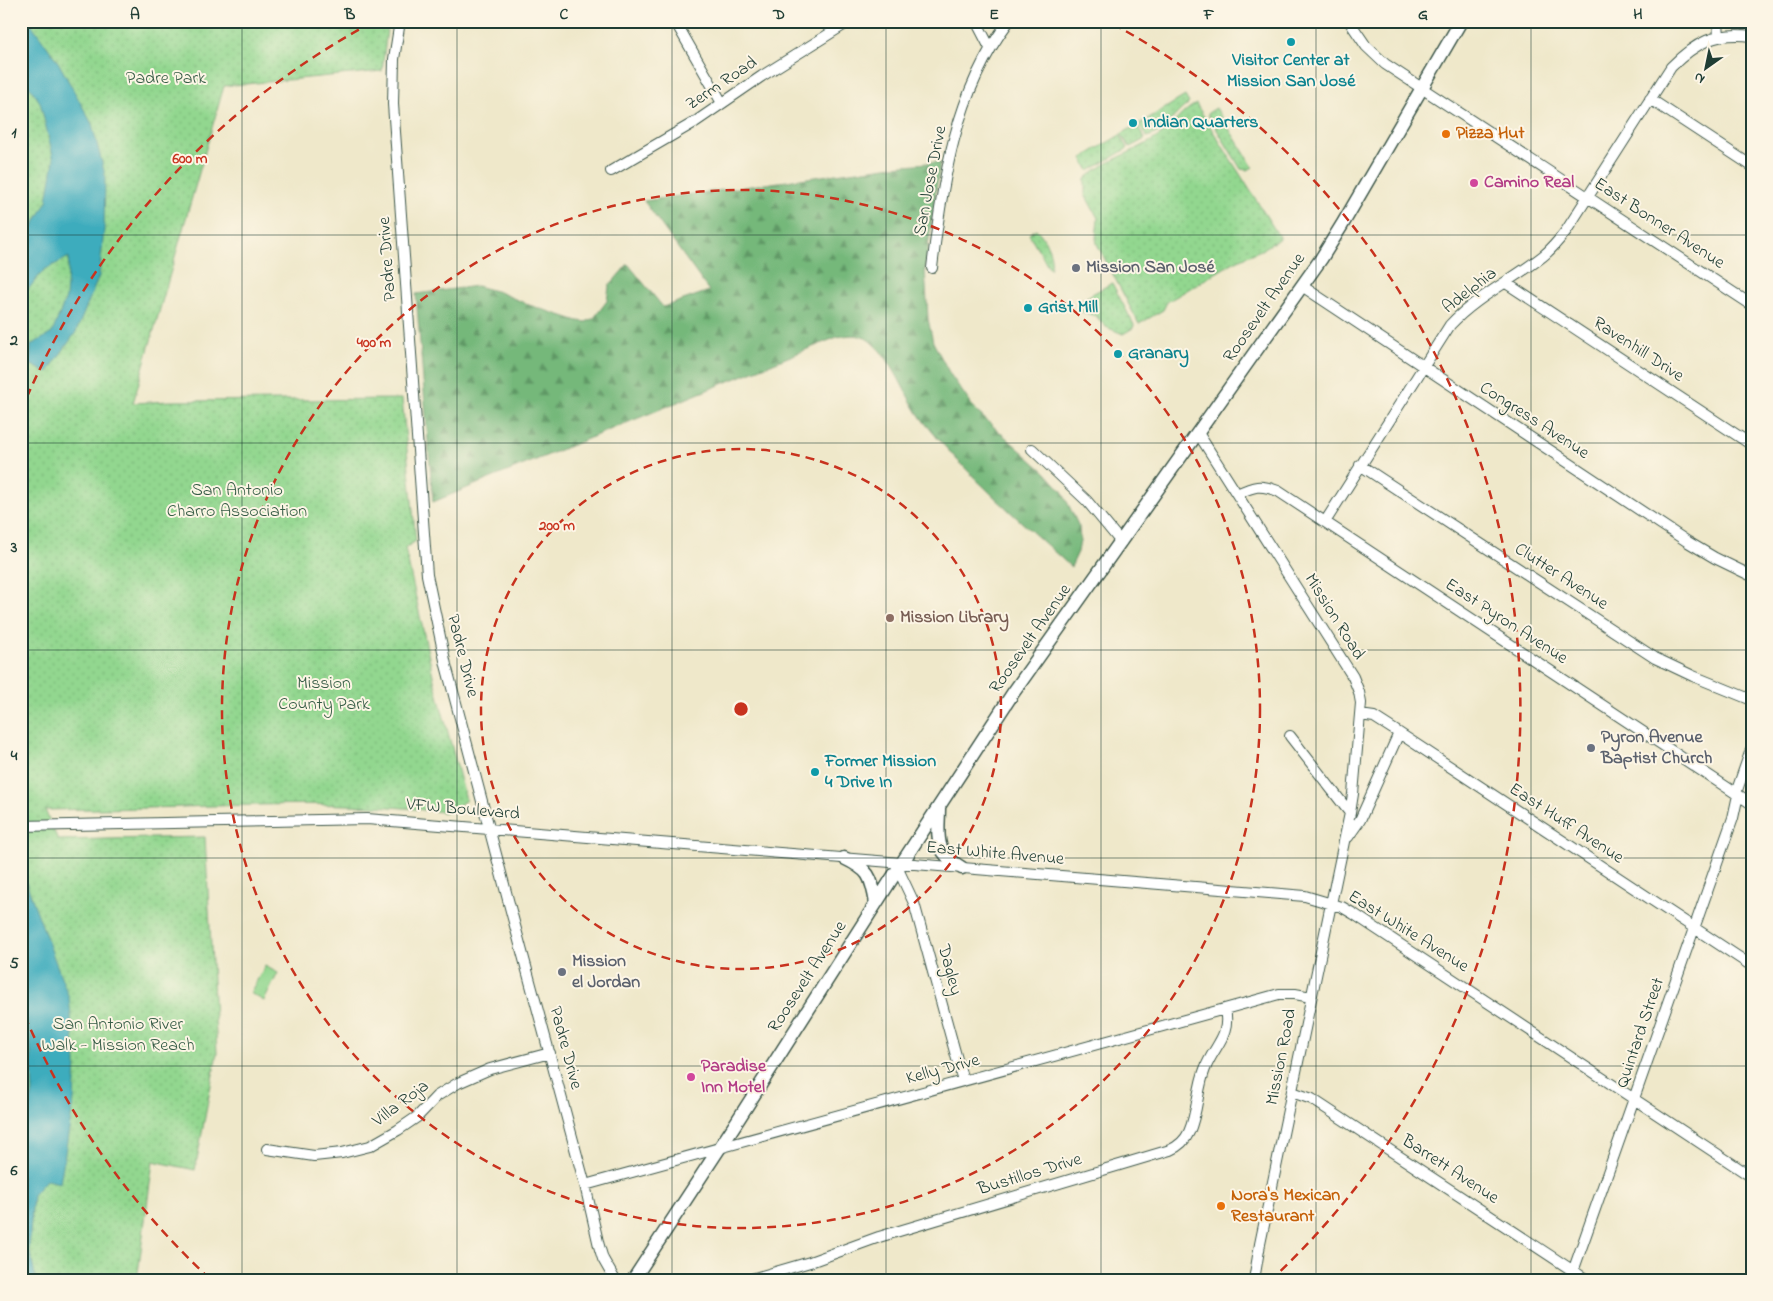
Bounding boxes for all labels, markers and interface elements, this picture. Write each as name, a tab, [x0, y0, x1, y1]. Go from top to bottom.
text: A	[130, 3, 140, 27]
text: B	[344, 3, 356, 27]
text: C	[560, 3, 569, 27]
text: D	[772, 3, 785, 27]
text: E	[989, 3, 999, 27]
text: F	[1203, 3, 1215, 27]
text: G	[1418, 3, 1428, 27]
text: H	[1633, 3, 1643, 27]
marker: Visitor Center at Mission San José	[1285, 36, 1297, 48]
north arrow	[1680, 42, 1730, 92]
place label: Visitor Center at Mission San José	[1227, 48, 1356, 95]
street label: Zerm Road	[681, 50, 763, 118]
park label: Padre Park	[126, 66, 206, 92]
text: N	[1690, 66, 1709, 89]
place label: Indian Quarters	[1143, 110, 1259, 136]
marker: Indian Quarters	[1127, 117, 1139, 129]
text: 1	[11, 121, 17, 145]
place label: Pizza Hut	[1456, 121, 1526, 147]
street label: San Jose Drive	[908, 123, 955, 239]
marker: Pizza Hut	[1440, 128, 1452, 140]
text: 600 m	[172, 148, 208, 170]
place label: Camino Real	[1484, 170, 1574, 196]
street label: East Bonner Avenue	[1588, 172, 1730, 277]
marker: Camino Real	[1468, 177, 1480, 189]
street label: Padre Drive	[372, 215, 404, 302]
street label: Roosevelt Avenue	[1217, 247, 1313, 368]
place label: Mission San José	[1086, 255, 1215, 281]
street label: Adelphia	[1437, 261, 1503, 321]
marker: Mission San José	[1070, 262, 1082, 274]
place label: Grist Mill	[1038, 295, 1098, 321]
marker: Grist Mill	[1022, 302, 1034, 314]
street label: Ravenhill Drive	[1587, 311, 1689, 390]
text: 2	[9, 329, 18, 353]
text: 400 m	[356, 332, 392, 354]
place label: Granary	[1128, 341, 1189, 368]
marker: Granary	[1112, 348, 1124, 360]
street label: Congress Avenue	[1473, 376, 1595, 468]
park label: San Antonio Charro Association	[167, 478, 307, 525]
text: 200 m	[538, 515, 575, 537]
text: 3	[10, 536, 18, 560]
street label: Clutter Avenue	[1509, 537, 1614, 618]
street label: Mission Road	[1297, 569, 1371, 665]
street label: East Pyron Avenue	[1439, 572, 1573, 672]
street label: Roosevelt Avenue	[983, 578, 1079, 699]
place label: Mission Library	[900, 605, 1009, 632]
street label: Padre Drive	[439, 612, 485, 701]
marker: Mission Library	[884, 612, 896, 624]
park label: Mission County Park	[278, 671, 370, 718]
centre of rings	[732, 700, 750, 718]
place label: Pyron Avenue Baptist Church	[1600, 725, 1713, 772]
marker: Pyron Avenue Baptist Church	[1585, 742, 1597, 754]
text: 4	[10, 744, 18, 768]
place label: Former Mission 4 Drive In	[824, 749, 936, 796]
marker: Former Mission 4 Drive In	[809, 766, 821, 778]
street label: East Huff Avenue	[1503, 777, 1629, 871]
street label: VFW Boulevard	[404, 792, 521, 828]
street label: East White Avenue	[925, 835, 1066, 873]
street label: East White Avenue	[1342, 884, 1474, 980]
street label: Roosevelt Avenue	[762, 915, 854, 1038]
street label: Dagley	[929, 941, 968, 998]
place label: Mission el Jordan	[572, 949, 640, 996]
text: 5	[9, 952, 19, 976]
marker: Mission el Jordan	[556, 966, 568, 978]
street label: Quintard Street	[1610, 974, 1672, 1092]
street label: Padre Drive	[541, 1004, 589, 1093]
street label: Mission Road	[1260, 1007, 1304, 1107]
park label: San Antonio River Walk - Mission Reach	[41, 1012, 195, 1059]
street label: Kelly Drive	[903, 1048, 983, 1092]
place label: Paradise Inn Motel	[701, 1054, 767, 1101]
marker: Paradise Inn Motel	[685, 1071, 697, 1083]
street label: Villa Roja	[366, 1074, 435, 1135]
street label: Barrett Avenue	[1395, 1128, 1505, 1212]
street label: Bustillos Drive	[974, 1147, 1086, 1203]
text: 6	[9, 1159, 18, 1183]
place label: Nora's Mexican Restaurant	[1231, 1183, 1340, 1230]
marker: Nora's Mexican Restaurant	[1215, 1200, 1227, 1212]

